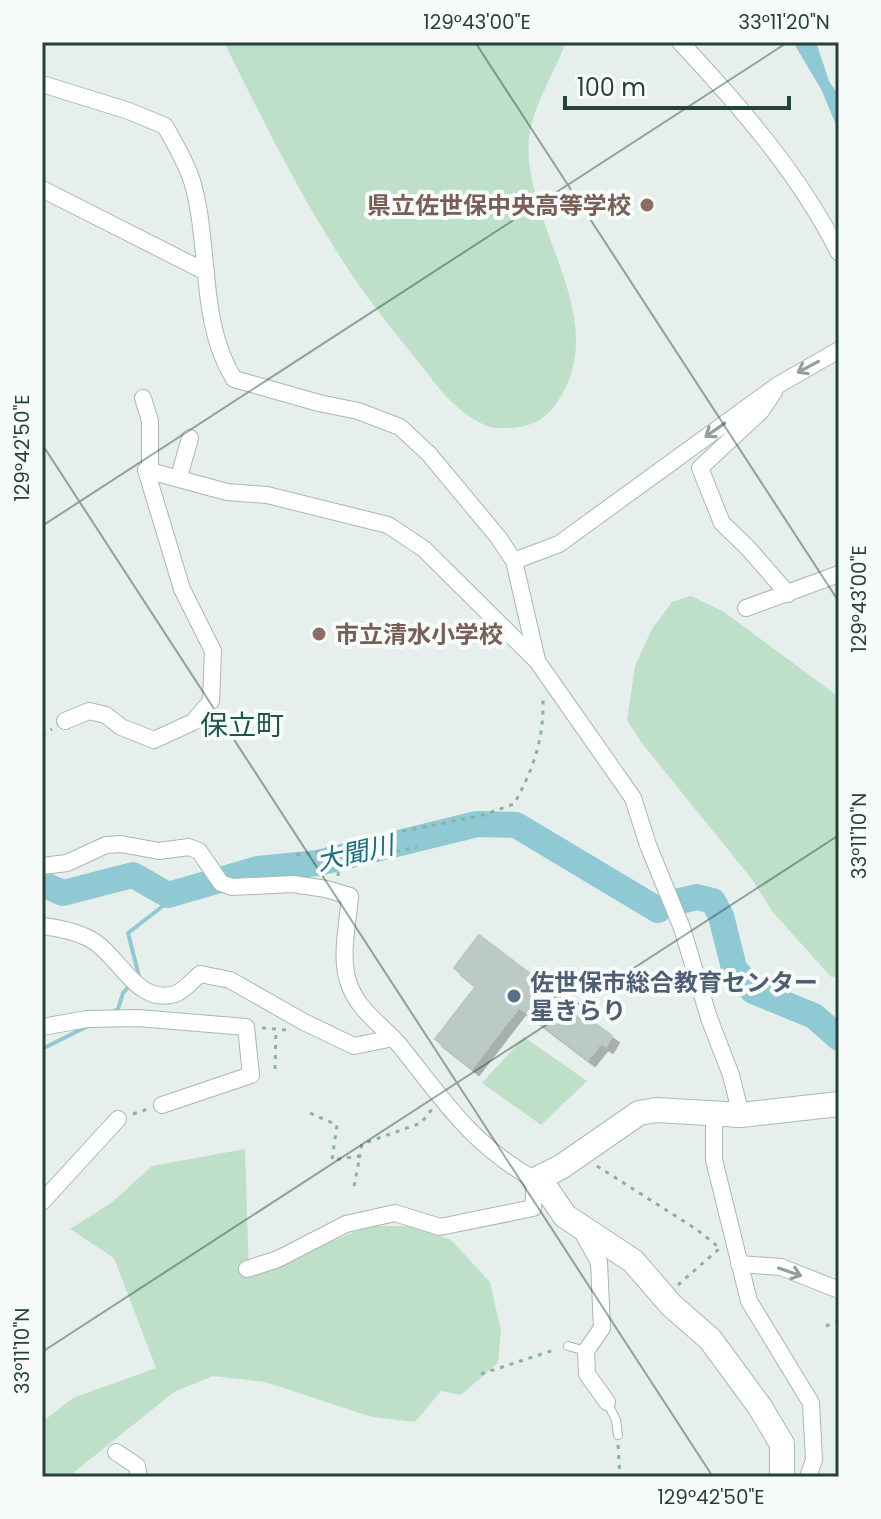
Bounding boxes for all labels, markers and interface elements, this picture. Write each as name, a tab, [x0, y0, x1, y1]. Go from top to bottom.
text: 129°43'00"E	[423, 8, 531, 36]
text: 33°11'20"N	[738, 8, 830, 36]
scale bar	[565, 60, 789, 110]
text: 100 m	[577, 71, 646, 104]
place label: 県立佐世保中央高等学校	[367, 189, 631, 222]
marker: 県立佐世保中央高等学校	[638, 196, 656, 214]
one-way arrow	[797, 359, 820, 375]
text: 129°42'50"E	[8, 394, 36, 502]
one-way arrow	[704, 422, 726, 438]
text: 129°43'00"E	[845, 545, 873, 653]
place label: 市立清水小学校	[335, 618, 503, 651]
marker: 市立清水小学校	[310, 625, 328, 643]
district label: 保立町	[200, 706, 284, 745]
text: 33°11'10"N	[845, 793, 873, 879]
water label: 大聞川	[313, 826, 400, 879]
place label: 佐世保市総合教育センター 星きらり	[530, 966, 818, 1027]
marker: 佐世保市総合教育センター 星きらり	[505, 987, 523, 1005]
one-way arrow	[777, 1265, 802, 1280]
text: 33°11'10"N	[8, 1308, 36, 1394]
text: 129°42'50"E	[657, 1483, 765, 1511]

